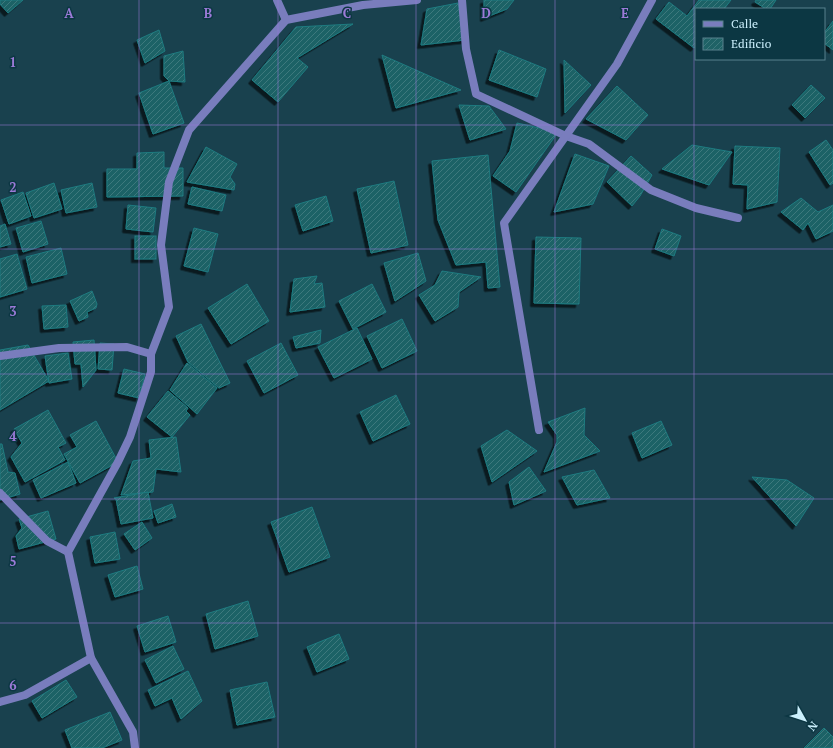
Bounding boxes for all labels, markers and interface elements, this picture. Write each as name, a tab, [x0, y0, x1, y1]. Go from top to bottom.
text: A	[64, 4, 74, 22]
text: B	[204, 4, 212, 22]
text: C	[343, 4, 351, 22]
text: D	[481, 4, 491, 22]
text: E	[621, 4, 629, 22]
legend	[695, 8, 825, 60]
text: Calle	[731, 16, 758, 31]
text: Edificio	[731, 36, 772, 51]
text: 1	[9, 53, 17, 71]
text: 2	[9, 178, 17, 196]
text: 3	[9, 302, 17, 320]
text: 4	[9, 427, 17, 445]
text: 5	[9, 552, 17, 570]
text: 6	[9, 676, 17, 694]
north arrow	[785, 700, 825, 740]
text: N	[804, 719, 821, 734]

